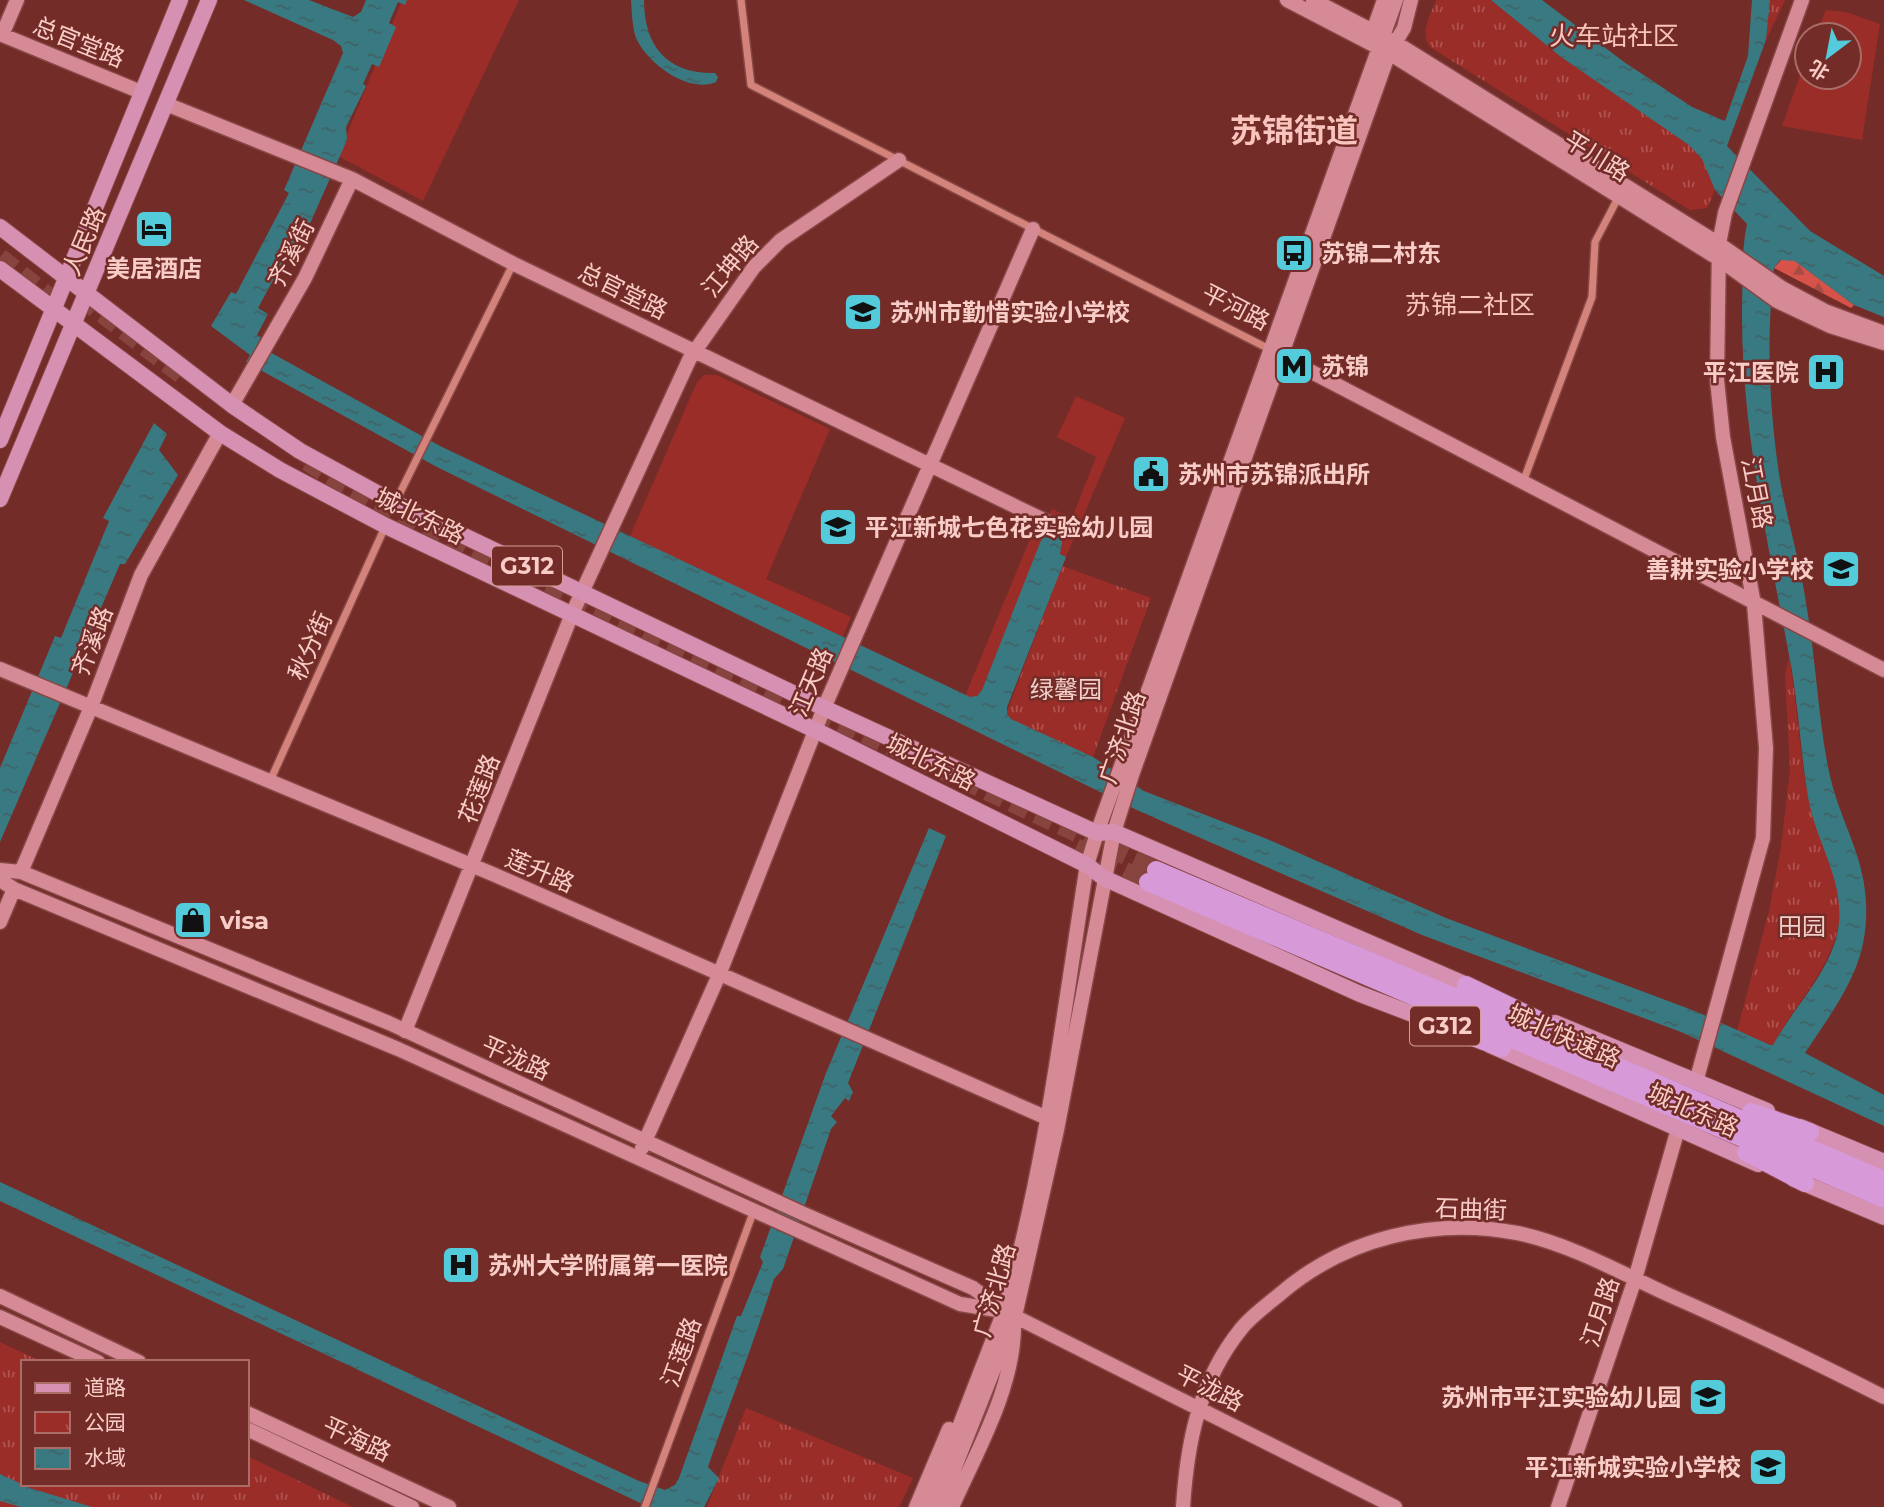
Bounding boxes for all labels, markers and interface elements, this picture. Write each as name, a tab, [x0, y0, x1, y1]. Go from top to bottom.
street label: 总官堂路	[29, 11, 129, 73]
district label: 火车站社区	[1549, 20, 1679, 52]
north arrow	[1793, 21, 1863, 91]
text: 北	[1805, 55, 1833, 85]
district label: 苏锦街道	[1230, 111, 1358, 150]
street label: 平川路	[1559, 125, 1635, 187]
street label: 人民路	[57, 202, 111, 280]
hotel icon: 美居酒店	[133, 208, 175, 250]
street label: 齐溪街	[262, 214, 320, 292]
street label: 江坤路	[696, 229, 764, 303]
bus stop icon: 苏锦二村东	[1273, 232, 1315, 274]
place label: 苏锦二村东	[1321, 239, 1441, 268]
place label: 美居酒店	[106, 254, 202, 283]
street label: 总官堂路	[574, 257, 672, 325]
street label: 平河路	[1197, 278, 1275, 336]
district label: 苏锦二社区	[1405, 289, 1535, 321]
school or university icon: 苏州市勤惜实验小学校	[842, 291, 884, 333]
place label: 苏州市勤惜实验小学校	[890, 298, 1130, 327]
metro station icon: 苏锦	[1273, 345, 1315, 387]
hospital icon: 平江医院	[1805, 351, 1847, 393]
place label: 苏锦	[1321, 352, 1369, 381]
place label: 平江医院	[1703, 358, 1799, 387]
public building icon: 苏州市苏锦派出所	[1130, 453, 1172, 495]
street label: 江月路	[1736, 455, 1778, 531]
place label: 苏州市苏锦派出所	[1178, 460, 1370, 489]
street label: 城北东路	[371, 482, 469, 550]
school or university icon: 平江新城七色花实验幼儿园	[817, 506, 859, 548]
place label: 平江新城七色花实验幼儿园	[865, 513, 1153, 542]
road number: G312	[492, 546, 562, 586]
school or university icon: 善耕实验小学校	[1820, 548, 1862, 590]
place label: 善耕实验小学校	[1646, 555, 1814, 584]
street label: 齐溪路	[66, 602, 118, 680]
street label: 秋分街	[282, 607, 338, 685]
street label: 江天路	[784, 643, 838, 721]
park label: 绿馨园	[1030, 675, 1102, 704]
street label: 广济北路	[1093, 687, 1151, 787]
street label: 城北东路	[882, 728, 980, 796]
street label: 花莲路	[453, 750, 505, 828]
street label: 莲升路	[501, 844, 579, 898]
shop icon: visa	[172, 899, 214, 941]
place label: visa	[219, 906, 269, 935]
park label: 田园	[1778, 912, 1826, 941]
street label: 城北快速路	[1503, 998, 1625, 1074]
road number: G312	[1410, 1007, 1480, 1046]
street label: 平泷路	[477, 1030, 555, 1086]
street label: 城北东路	[1643, 1077, 1743, 1143]
street label: 石曲街	[1435, 1193, 1507, 1225]
street label: 广济北路	[967, 1240, 1021, 1340]
hospital icon: 苏州大学附属第一医院	[440, 1244, 482, 1286]
place label: 苏州大学附属第一医院	[488, 1251, 728, 1280]
street label: 江月路	[1575, 1273, 1625, 1351]
street label: 江莲路	[655, 1313, 707, 1391]
street label: 平泷路	[1171, 1359, 1249, 1417]
legend	[21, 1360, 248, 1486]
text: 道路	[84, 1375, 126, 1400]
school or university icon: 苏州市平江实验幼儿园	[1687, 1376, 1729, 1418]
place label: 苏州市平江实验幼儿园	[1441, 1383, 1681, 1412]
text: 公园	[84, 1410, 126, 1435]
street label: 平海路	[318, 1411, 396, 1467]
text: 水域	[84, 1445, 126, 1470]
school or university icon: 平江新城实验小学校	[1747, 1446, 1789, 1488]
place label: 平江新城实验小学校	[1525, 1453, 1741, 1482]

